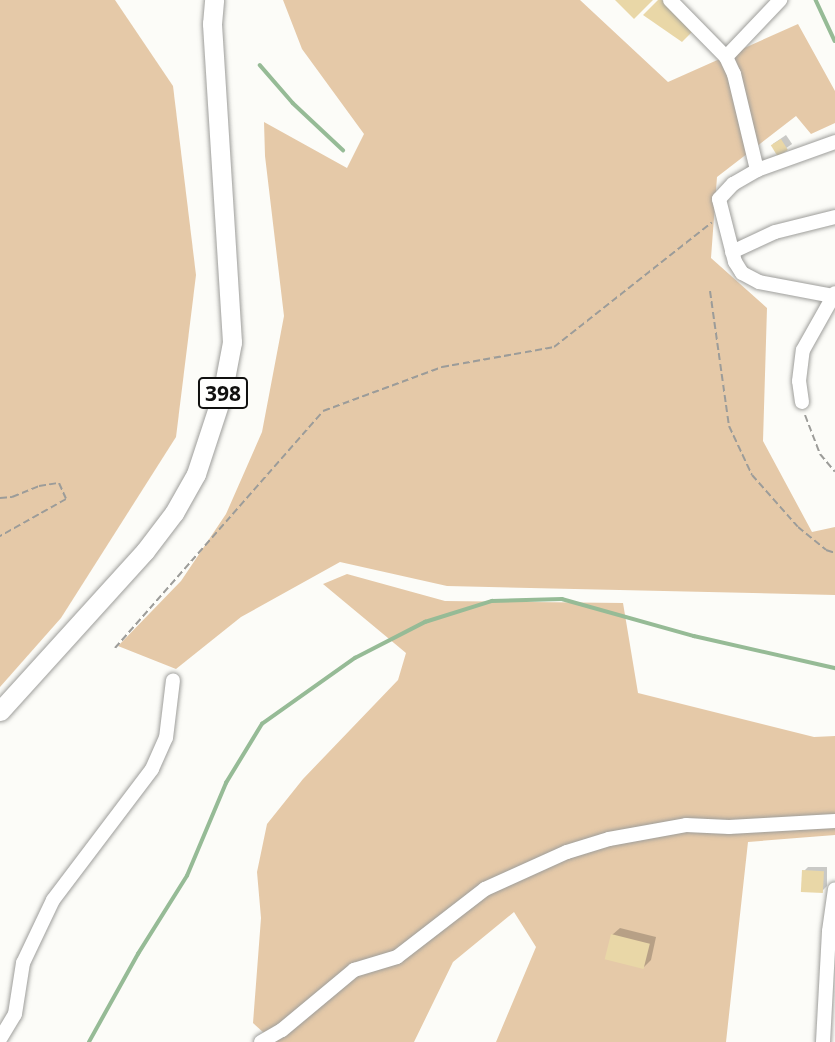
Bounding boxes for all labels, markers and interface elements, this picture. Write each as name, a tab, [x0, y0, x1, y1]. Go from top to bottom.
road number: 398	[197, 376, 249, 410]

